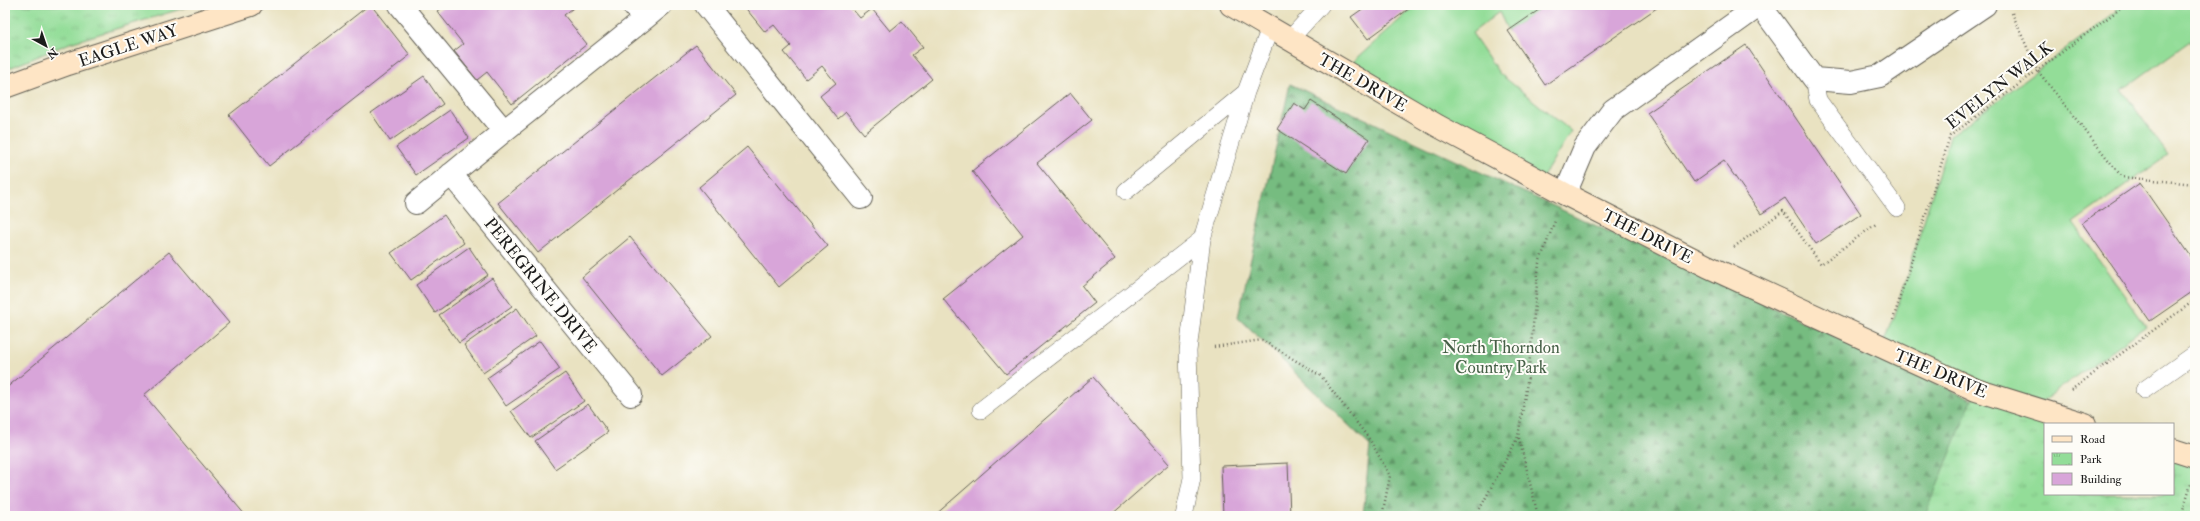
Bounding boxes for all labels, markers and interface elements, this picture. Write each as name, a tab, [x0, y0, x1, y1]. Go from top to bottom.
street label: EAGLE WAY	[76, 19, 181, 71]
north arrow	[26, 26, 66, 66]
street label: EVELYN WALK	[1942, 36, 2058, 134]
text: N	[43, 44, 61, 62]
street label: THE DRIVE	[1315, 49, 1411, 116]
street label: THE DRIVE	[1599, 205, 1697, 268]
street label: PEREGRINE DRIVE	[480, 213, 602, 357]
park label: North Thorndon Country Park	[1442, 337, 1560, 379]
street label: THE DRIVE	[1891, 344, 1991, 403]
legend	[2044, 423, 2174, 495]
text: Road	[2080, 432, 2105, 447]
text: Park	[2080, 452, 2102, 467]
text: Building	[2080, 472, 2123, 487]

